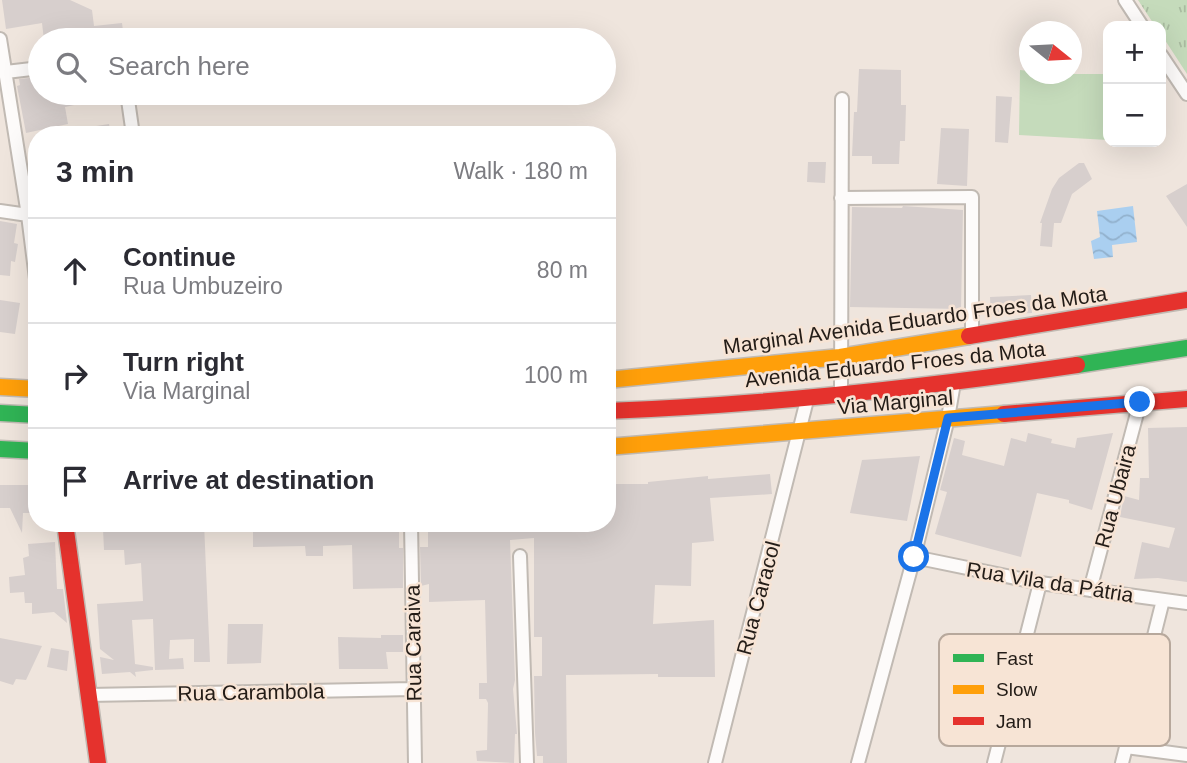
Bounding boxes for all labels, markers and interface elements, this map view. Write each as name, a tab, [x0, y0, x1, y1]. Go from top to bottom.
north arrow	[1019, 21, 1082, 84]
map controls	[1103, 21, 1166, 147]
button: +	[1103, 21, 1166, 84]
search box	[28, 28, 616, 105]
icon: search	[52, 48, 90, 86]
text: Search here	[108, 51, 250, 81]
button: −	[1103, 84, 1166, 147]
text: 3 min	[56, 155, 134, 188]
text: Walk · 180 m	[453, 158, 588, 184]
text: Continue	[123, 242, 236, 272]
icon: ahead	[56, 252, 94, 290]
text: 80 m	[537, 257, 588, 283]
text: Rua Umbuzeiro	[123, 273, 283, 299]
street label: Marginal Avenida Eduardo Froes da Mota	[722, 282, 1109, 358]
street label: Avenida Eduardo Froes da Mota	[744, 337, 1047, 391]
text: Turn right	[123, 347, 244, 377]
icon: right	[56, 357, 94, 395]
text: 100 m	[524, 362, 588, 388]
text: Via Marginal	[123, 378, 250, 404]
street label: Via Marginal	[836, 385, 954, 419]
route end	[1124, 386, 1155, 417]
street label: Rua Ubaira	[1090, 441, 1140, 550]
icon: arrive	[56, 462, 94, 500]
text: Arrive at destination	[123, 465, 374, 495]
street label: Rua Caracol	[732, 539, 784, 657]
route start	[898, 541, 929, 572]
street label: Rua Vila da Pátria	[965, 557, 1136, 607]
street label: Rua Caraiva	[400, 584, 426, 702]
legend	[939, 634, 1170, 746]
text: Fast	[996, 648, 1034, 669]
street label: Rua Carambola	[177, 679, 325, 705]
text: Slow	[996, 679, 1037, 700]
text: Jam	[996, 711, 1032, 732]

